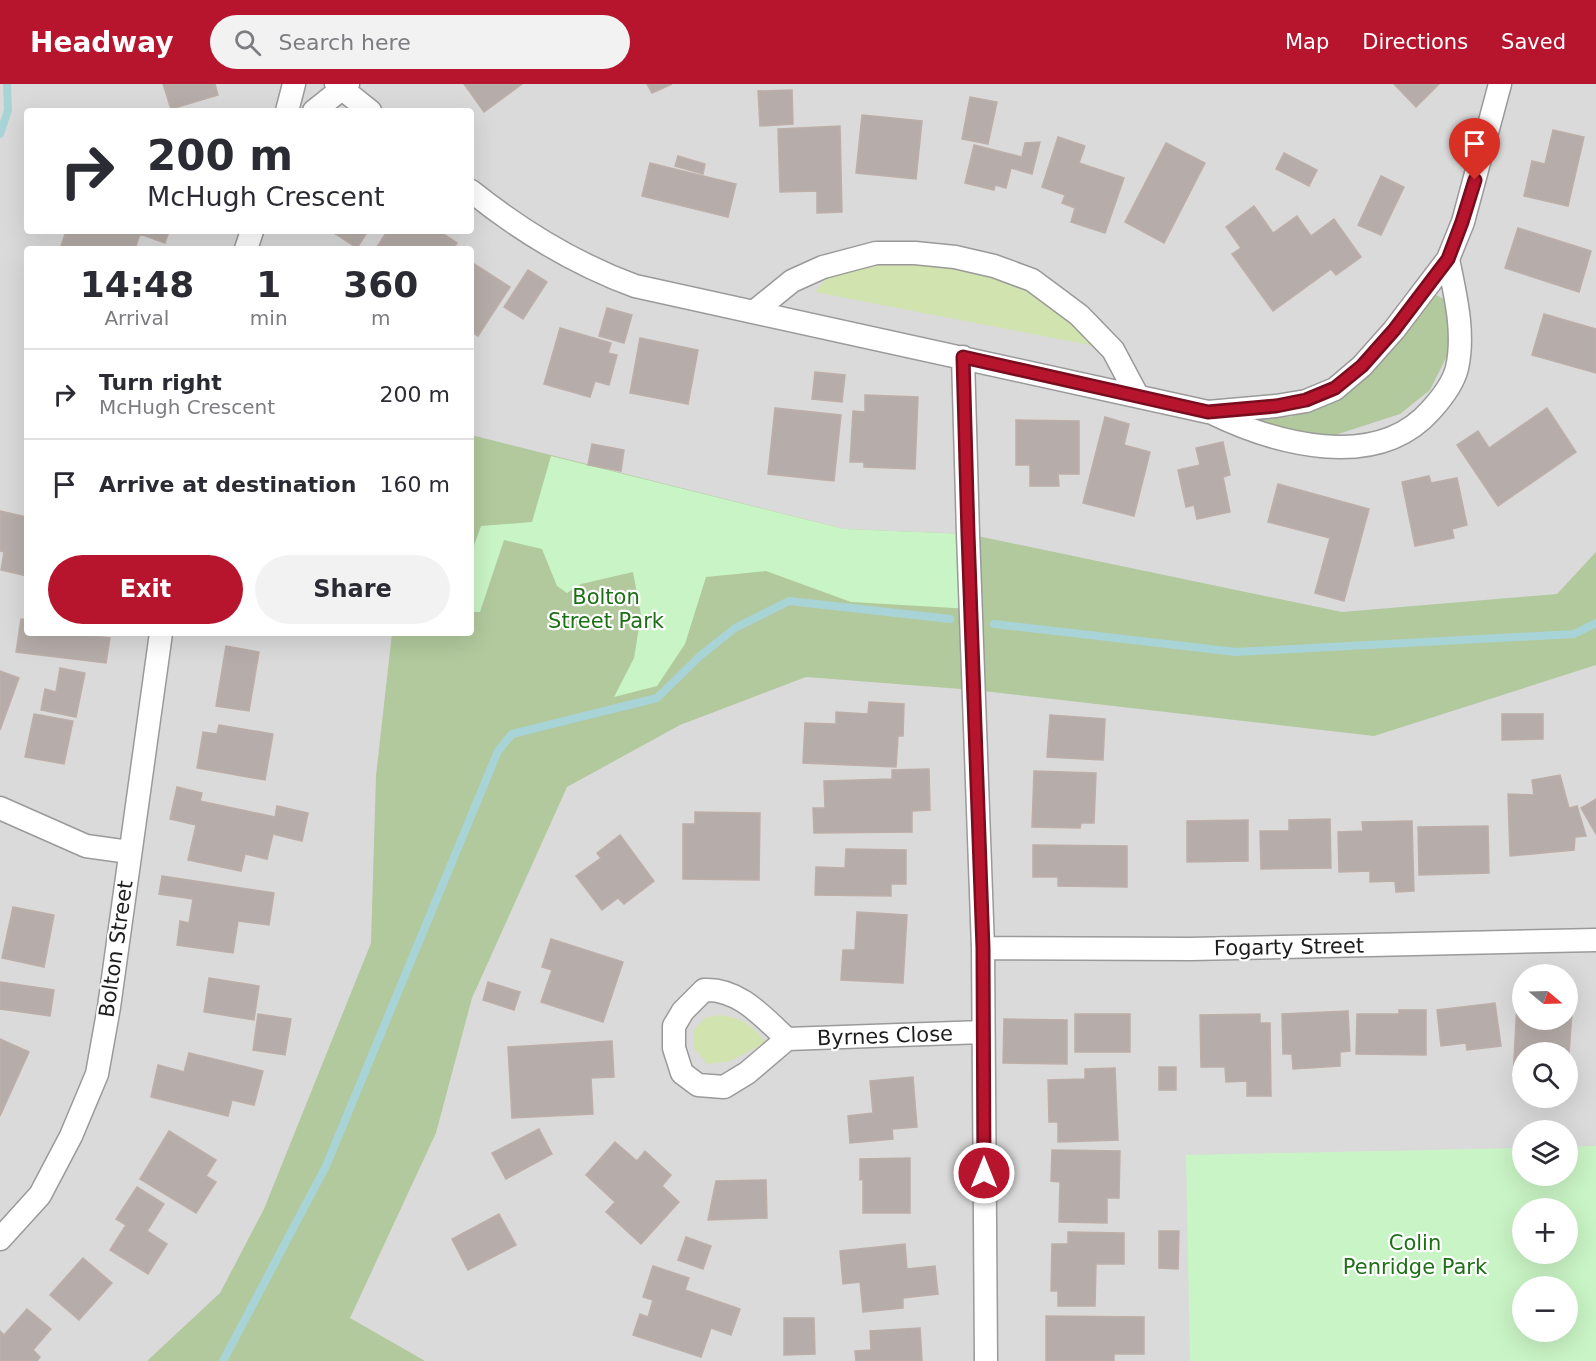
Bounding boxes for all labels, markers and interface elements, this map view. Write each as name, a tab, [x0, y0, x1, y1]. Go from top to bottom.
search box	[210, 15, 630, 69]
text: Headway	[30, 26, 174, 59]
icon: search	[231, 26, 264, 59]
text: Search here	[279, 30, 411, 55]
text: Map	[1285, 30, 1329, 54]
text: Directions	[1362, 30, 1468, 54]
text: Saved	[1501, 30, 1566, 54]
pin	[1449, 118, 1500, 180]
icon: arrive	[1458, 127, 1491, 160]
text: 200 m	[147, 131, 293, 180]
icon: right	[48, 132, 126, 210]
text: McHugh Crescent	[147, 181, 385, 212]
text: 14:48	[80, 264, 194, 305]
text: 1	[256, 264, 281, 305]
text: 360	[343, 264, 418, 305]
text: Arrival	[104, 306, 169, 330]
text: min	[250, 306, 288, 330]
text: m	[371, 306, 391, 330]
text: Turn right	[99, 370, 222, 395]
icon: right	[48, 378, 81, 411]
text: 200 m	[380, 382, 450, 407]
text: McHugh Crescent	[99, 395, 275, 419]
icon: arrive	[48, 468, 81, 501]
text: Arrive at destination	[99, 472, 356, 497]
text: 160 m	[380, 472, 450, 497]
button: Exit	[48, 555, 243, 624]
button: Share	[255, 555, 450, 624]
park label: Bolton Street Park	[548, 585, 665, 633]
street label: Bolton Street	[95, 879, 137, 1019]
street label: Fogarty Street	[1214, 934, 1364, 960]
north arrow	[1512, 964, 1578, 1030]
map controls	[1512, 964, 1578, 1342]
street label: Byrnes Close	[817, 1022, 953, 1050]
button: search	[1512, 1042, 1578, 1108]
button: layers	[1512, 1120, 1578, 1186]
position arrow	[952, 1141, 1016, 1205]
button: +	[1512, 1198, 1578, 1264]
park label: Colin Penridge Park	[1343, 1231, 1488, 1279]
button: −	[1512, 1276, 1578, 1342]

